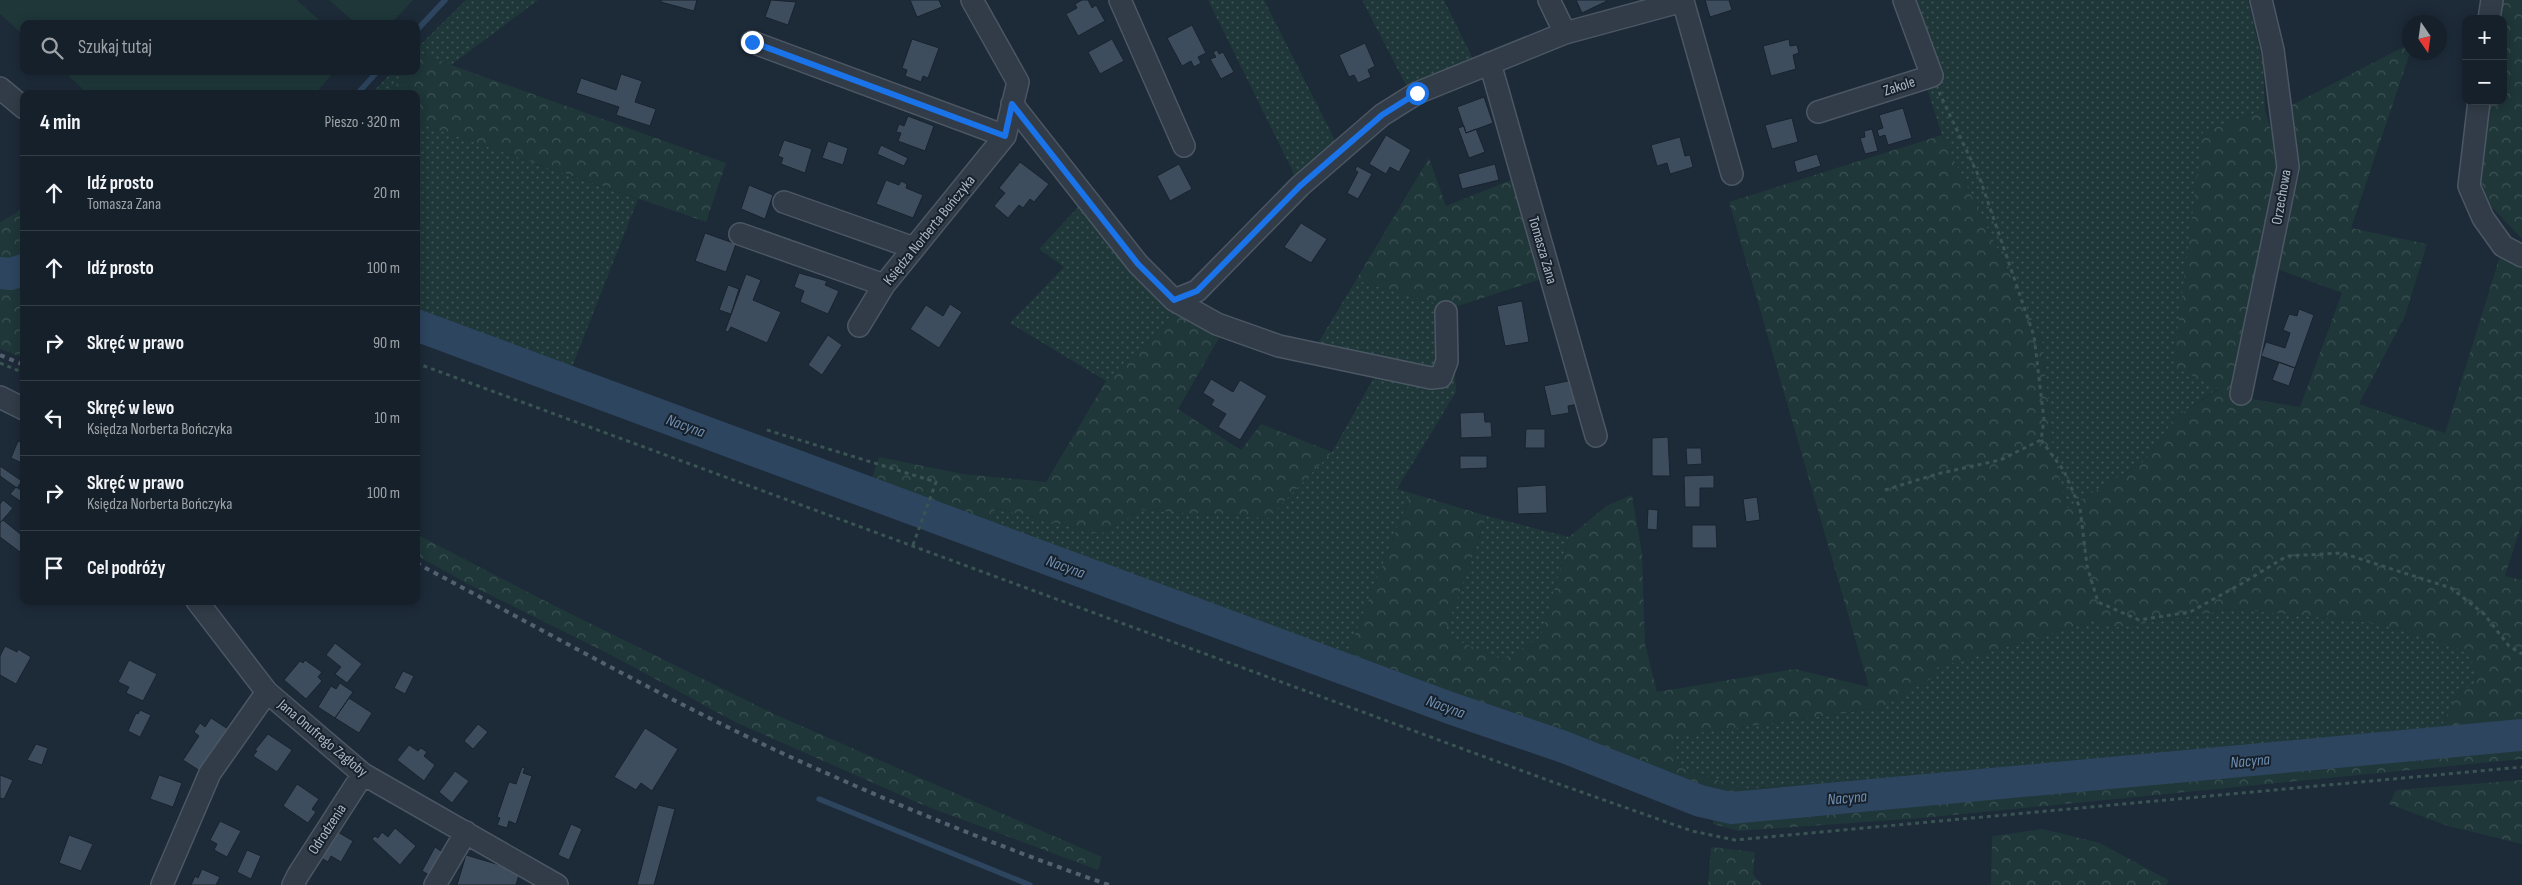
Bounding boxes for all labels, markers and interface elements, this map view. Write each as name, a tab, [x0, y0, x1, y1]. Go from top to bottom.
north arrow	[2402, 15, 2447, 60]
map controls	[2462, 15, 2507, 105]
button: +	[2462, 15, 2507, 60]
search box	[20, 20, 420, 75]
route end	[741, 31, 764, 54]
icon: search	[38, 34, 66, 62]
text: Szukaj tutaj	[78, 36, 152, 59]
button: −	[2462, 60, 2507, 105]
street label: Zakole	[1881, 72, 1917, 101]
route start	[1406, 82, 1429, 105]
text: 4 min	[40, 110, 81, 135]
text: Pieszo · 320 m	[325, 113, 400, 132]
street label: Orzechowa	[2267, 168, 2296, 226]
street label: Księdza Norberta Bończyka	[879, 171, 980, 289]
text: Idź prosto	[87, 172, 154, 195]
icon: ahead	[40, 179, 68, 207]
text: 20 m	[373, 184, 400, 203]
text: Tomasza Zana	[87, 195, 161, 214]
street label: Tomasza Zana	[1524, 214, 1561, 286]
icon: ahead	[40, 254, 68, 282]
text: Idź prosto	[87, 257, 154, 280]
text: 100 m	[367, 259, 400, 278]
icon: right	[40, 329, 68, 357]
text: Skręć w prawo	[87, 332, 184, 355]
text: 90 m	[373, 334, 400, 353]
text: Skręć w lewo	[87, 397, 174, 420]
icon: left	[40, 404, 68, 432]
text: 10 m	[374, 409, 400, 428]
water label: Nacyna	[664, 411, 708, 442]
text: Księdza Norberta Bończyka	[87, 420, 232, 439]
text: Skręć w prawo	[87, 472, 184, 495]
icon: right	[40, 479, 68, 507]
text: 100 m	[367, 484, 400, 503]
text: Księdza Norberta Bończyka	[87, 495, 232, 514]
water label: Nacyna	[1044, 552, 1088, 583]
icon: arrive	[40, 554, 68, 582]
text: Cel podróży	[87, 557, 165, 580]
water label: Nacyna	[1424, 692, 1468, 723]
street label: Jana Onufrego Zagłoby	[273, 695, 372, 782]
water label: Nacyna	[2230, 750, 2271, 773]
water label: Nacyna	[1827, 787, 1868, 810]
street label: Odrodzenia	[304, 800, 351, 858]

